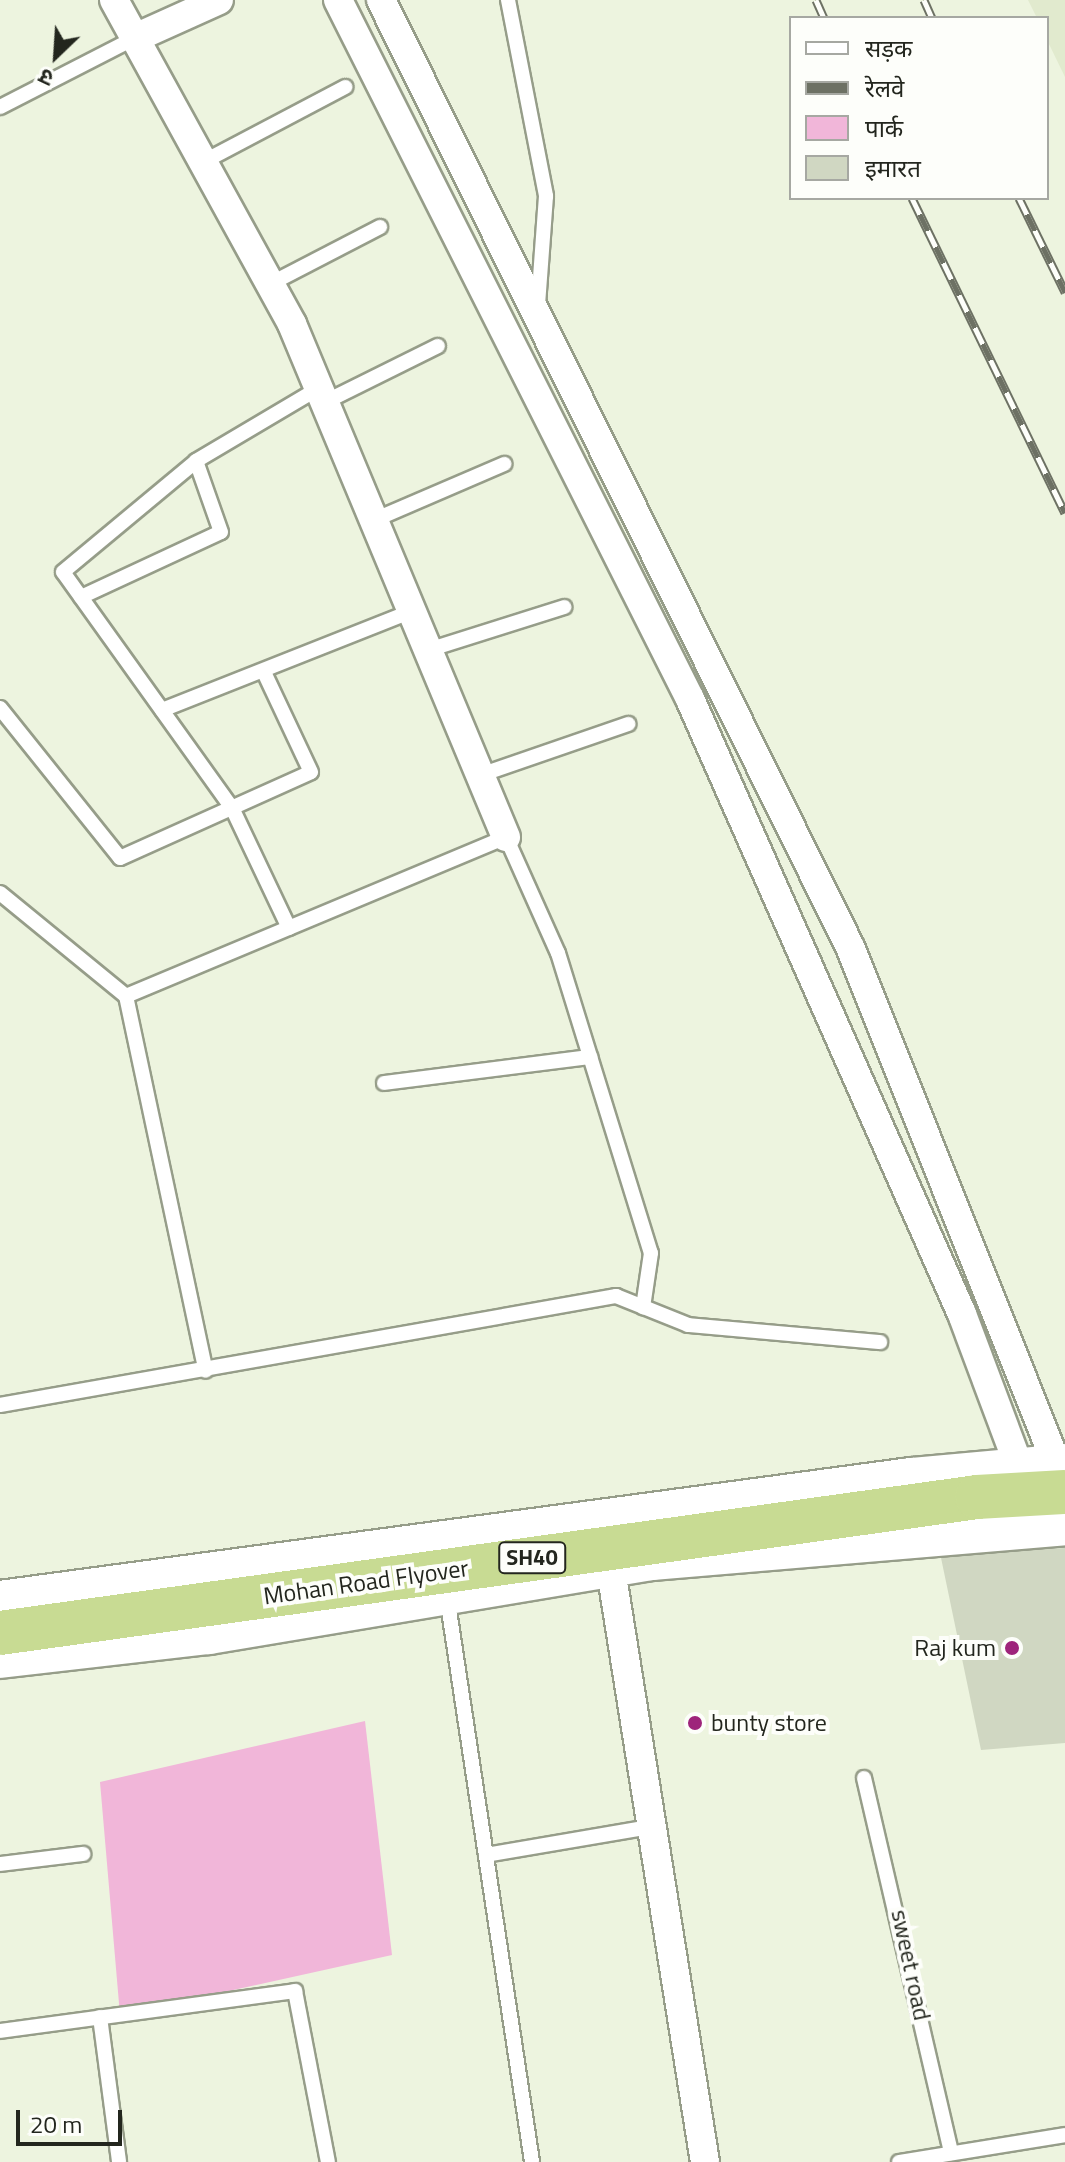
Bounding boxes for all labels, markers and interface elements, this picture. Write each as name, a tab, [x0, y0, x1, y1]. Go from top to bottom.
north arrow	[16, 16, 96, 96]
legend	[789, 16, 1049, 200]
text: सड़क	[865, 30, 913, 66]
text: उ	[33, 60, 59, 96]
text: रेलवे	[865, 70, 904, 106]
text: पार्क	[865, 110, 903, 146]
text: इमारत	[865, 150, 921, 186]
road number: SH40	[498, 1540, 566, 1576]
street label: Mohan Road Flyover	[262, 1553, 470, 1611]
place label: Raj kum	[914, 1634, 996, 1662]
marker: Raj kum	[1003, 1639, 1021, 1657]
place label: bunty store	[711, 1709, 827, 1737]
marker: bunty store	[686, 1714, 704, 1732]
street label: sweet road	[885, 1907, 937, 2023]
scale bar	[20, 2094, 126, 2144]
text: 20 m	[30, 2106, 82, 2142]

